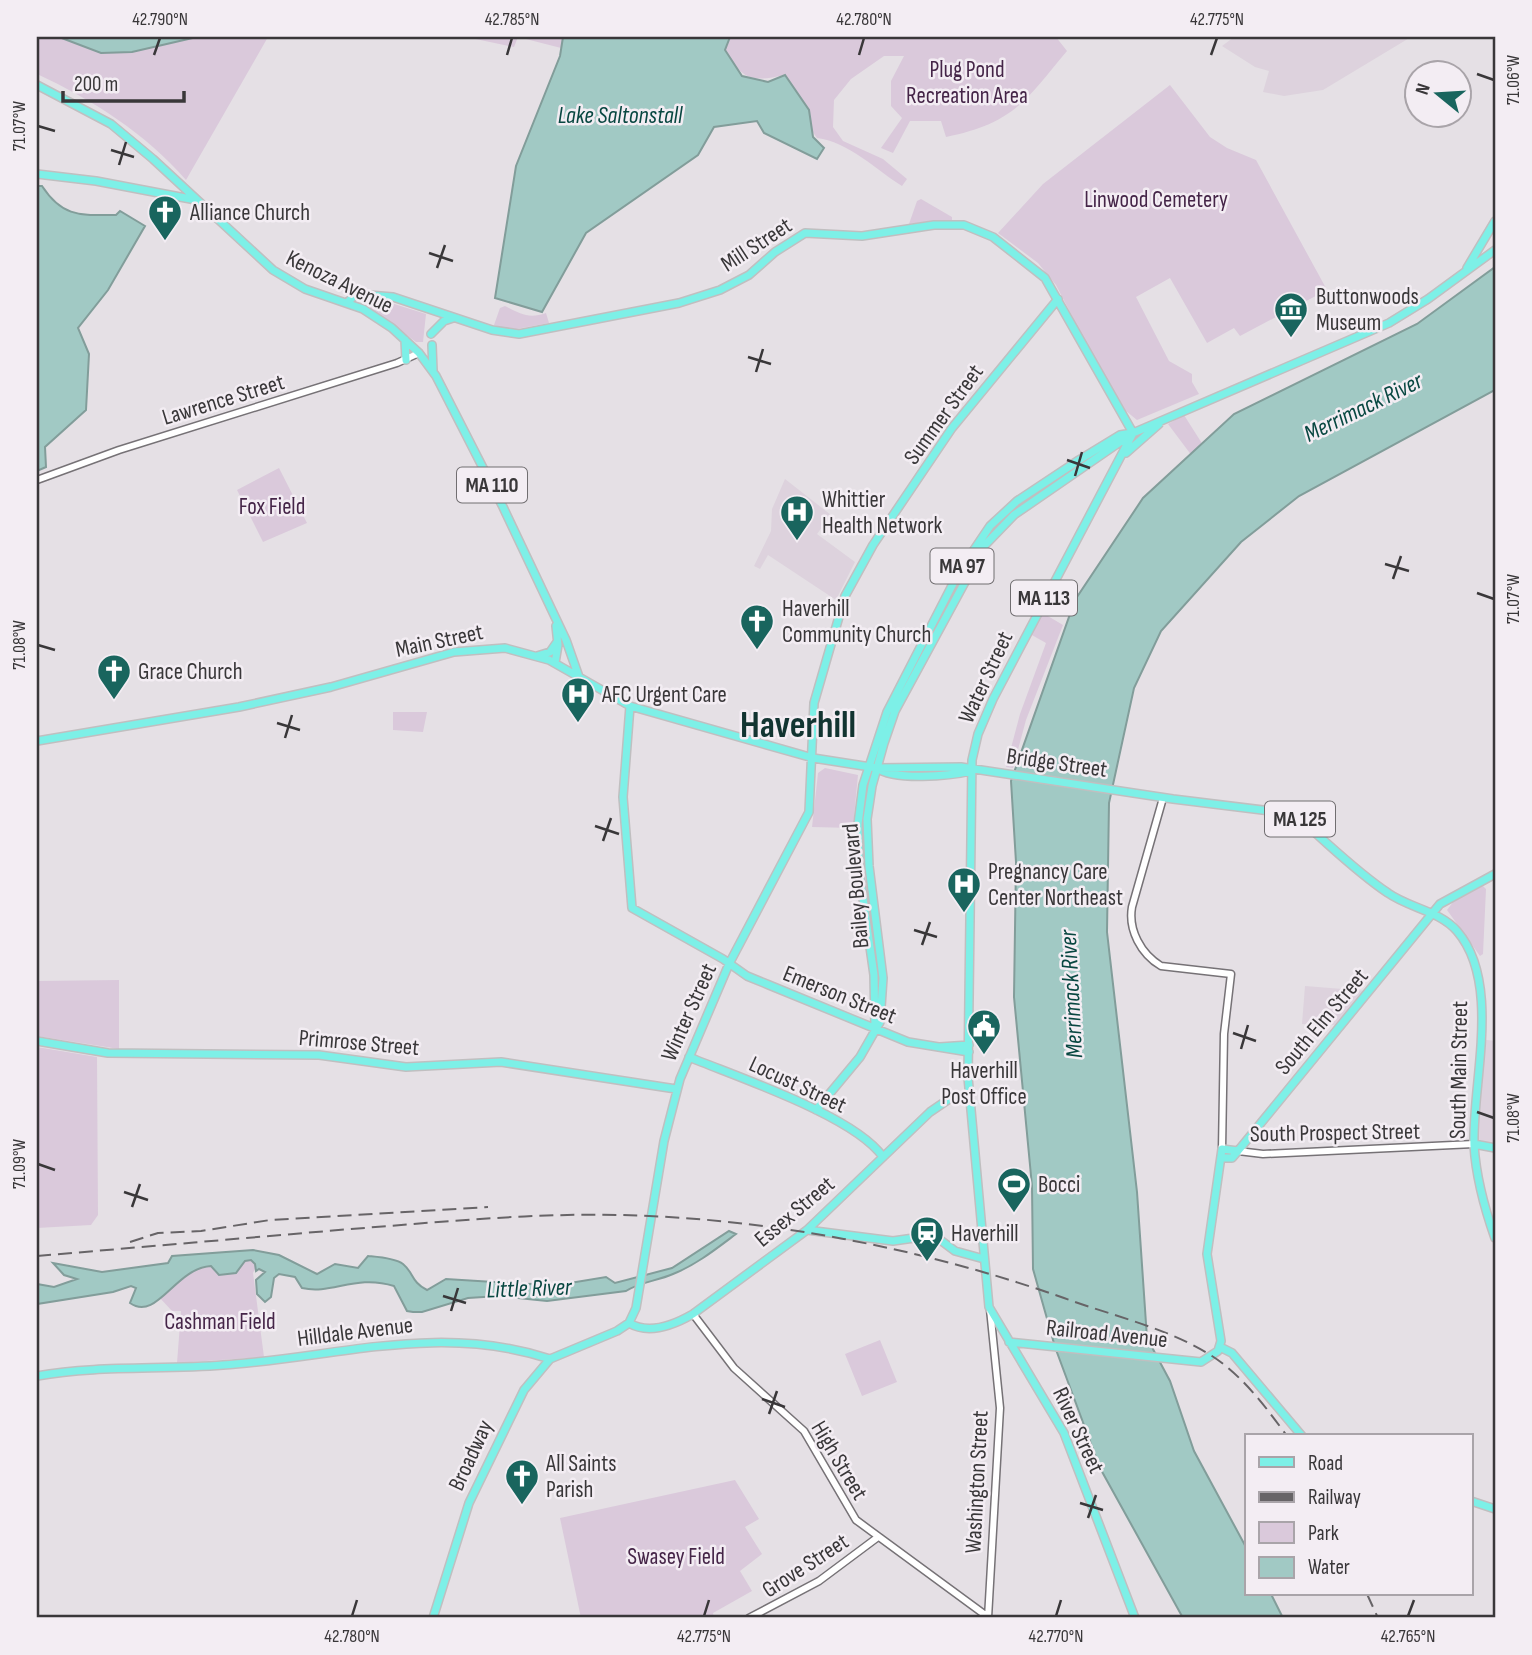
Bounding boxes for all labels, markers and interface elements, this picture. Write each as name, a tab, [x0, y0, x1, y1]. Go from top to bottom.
text: 42.790°N	[132, 9, 188, 30]
text: 42.785°N	[485, 9, 539, 30]
text: 42.780°N	[836, 9, 892, 30]
text: 42.775°N	[1190, 9, 1244, 30]
text: 71.06°W	[1503, 55, 1524, 105]
park label: Plug Pond Recreation Area	[906, 56, 1028, 110]
scale bar	[63, 60, 184, 104]
north arrow	[1402, 60, 1472, 130]
text: 200 m	[74, 72, 118, 97]
text: N	[1411, 81, 1436, 98]
text: 71.07°W	[9, 101, 30, 151]
water label: Lake Saltonstall	[558, 101, 683, 130]
park label: Linwood Cemetery	[1084, 186, 1228, 214]
church icon: Alliance Church	[146, 193, 184, 242]
place label: Alliance Church	[189, 199, 310, 227]
street label: Mill Street	[716, 212, 797, 278]
street label: Kenoza Avenue	[282, 244, 398, 320]
place label: Buttonwoods Museum	[1316, 283, 1419, 337]
museum icon: Buttonwoods Museum	[1272, 290, 1310, 339]
street label: Summer Street	[898, 359, 990, 470]
water label: Merrimack River	[1299, 366, 1428, 449]
street label: Lawrence Street	[159, 368, 288, 432]
road number: MA 110	[457, 468, 527, 503]
place label: Whittier Health Network	[822, 486, 942, 540]
park label: Fox Field	[239, 493, 305, 521]
hospital icon: Whittier Health Network	[778, 493, 816, 542]
road number: MA 97	[930, 548, 993, 584]
text: 71.07°W	[1503, 574, 1524, 624]
road number: MA 113	[1011, 580, 1077, 616]
place label: Haverhill Community Church	[782, 595, 931, 649]
church icon: Haverhill Community Church	[738, 602, 776, 651]
street label: Main Street	[393, 618, 486, 664]
text: 71.08°W	[9, 620, 30, 670]
street label: Water Street	[952, 627, 1019, 728]
church icon: Grace Church	[95, 652, 133, 701]
place label: Grace Church	[138, 658, 243, 686]
hospital icon: AFC Urgent Care	[559, 675, 597, 724]
place label: AFC Urgent Care	[601, 681, 727, 709]
district label: Haverhill	[740, 704, 856, 748]
street label: Bridge Street	[1005, 742, 1109, 784]
road number: MA 125	[1265, 802, 1335, 836]
street label: Bailey Boulevard	[837, 822, 875, 950]
place label: Pregnancy Care Center Northeast	[988, 858, 1123, 912]
hospital icon: Pregnancy Care Center Northeast	[945, 865, 983, 914]
water label: Merrimack River	[1054, 928, 1089, 1059]
street label: Winter Street	[655, 959, 723, 1066]
street label: Emerson Street	[779, 960, 900, 1030]
street label: South Elm Street	[1269, 963, 1374, 1081]
street label: South Main Street	[1444, 1001, 1474, 1139]
public building icon: Haverhill Post Office	[965, 1007, 1003, 1056]
street label: Primrose Street	[298, 1024, 420, 1062]
street label: Locust Street	[744, 1050, 851, 1120]
place label: Haverhill Post Office	[941, 1057, 1027, 1111]
text: 71.08°W	[1503, 1093, 1524, 1143]
street label: South Prospect Street	[1250, 1118, 1420, 1148]
text: 71.09°W	[9, 1139, 30, 1189]
sports icon: Bocci	[995, 1165, 1033, 1214]
street label: Essex Street	[749, 1170, 840, 1253]
place label: Bocci	[1038, 1171, 1080, 1199]
station icon: Haverhill	[908, 1214, 946, 1263]
place label: Haverhill	[951, 1220, 1019, 1248]
water label: Little River	[486, 1272, 573, 1304]
park label: Cashman Field	[164, 1308, 276, 1336]
street label: Hilldale Avenue	[296, 1311, 415, 1353]
street label: Railroad Avenue	[1045, 1314, 1169, 1354]
street label: River Street	[1046, 1383, 1110, 1478]
street label: Washington Street	[959, 1410, 995, 1554]
street label: Broadway	[442, 1416, 499, 1495]
street label: High Street	[805, 1416, 874, 1505]
legend	[1245, 1434, 1472, 1596]
place label: All Saints Parish	[545, 1450, 616, 1504]
text: Road	[1308, 1451, 1343, 1476]
church icon: All Saints Parish	[503, 1457, 541, 1506]
text: Railway	[1308, 1485, 1361, 1510]
text: Park	[1308, 1521, 1339, 1546]
street label: Grove Street	[757, 1528, 854, 1604]
park label: Swasey Field	[627, 1543, 725, 1571]
text: Water	[1308, 1555, 1350, 1580]
text: 42.780°N	[324, 1626, 380, 1647]
text: 42.775°N	[677, 1626, 731, 1647]
text: 42.770°N	[1029, 1626, 1083, 1647]
text: 42.765°N	[1381, 1626, 1435, 1647]

